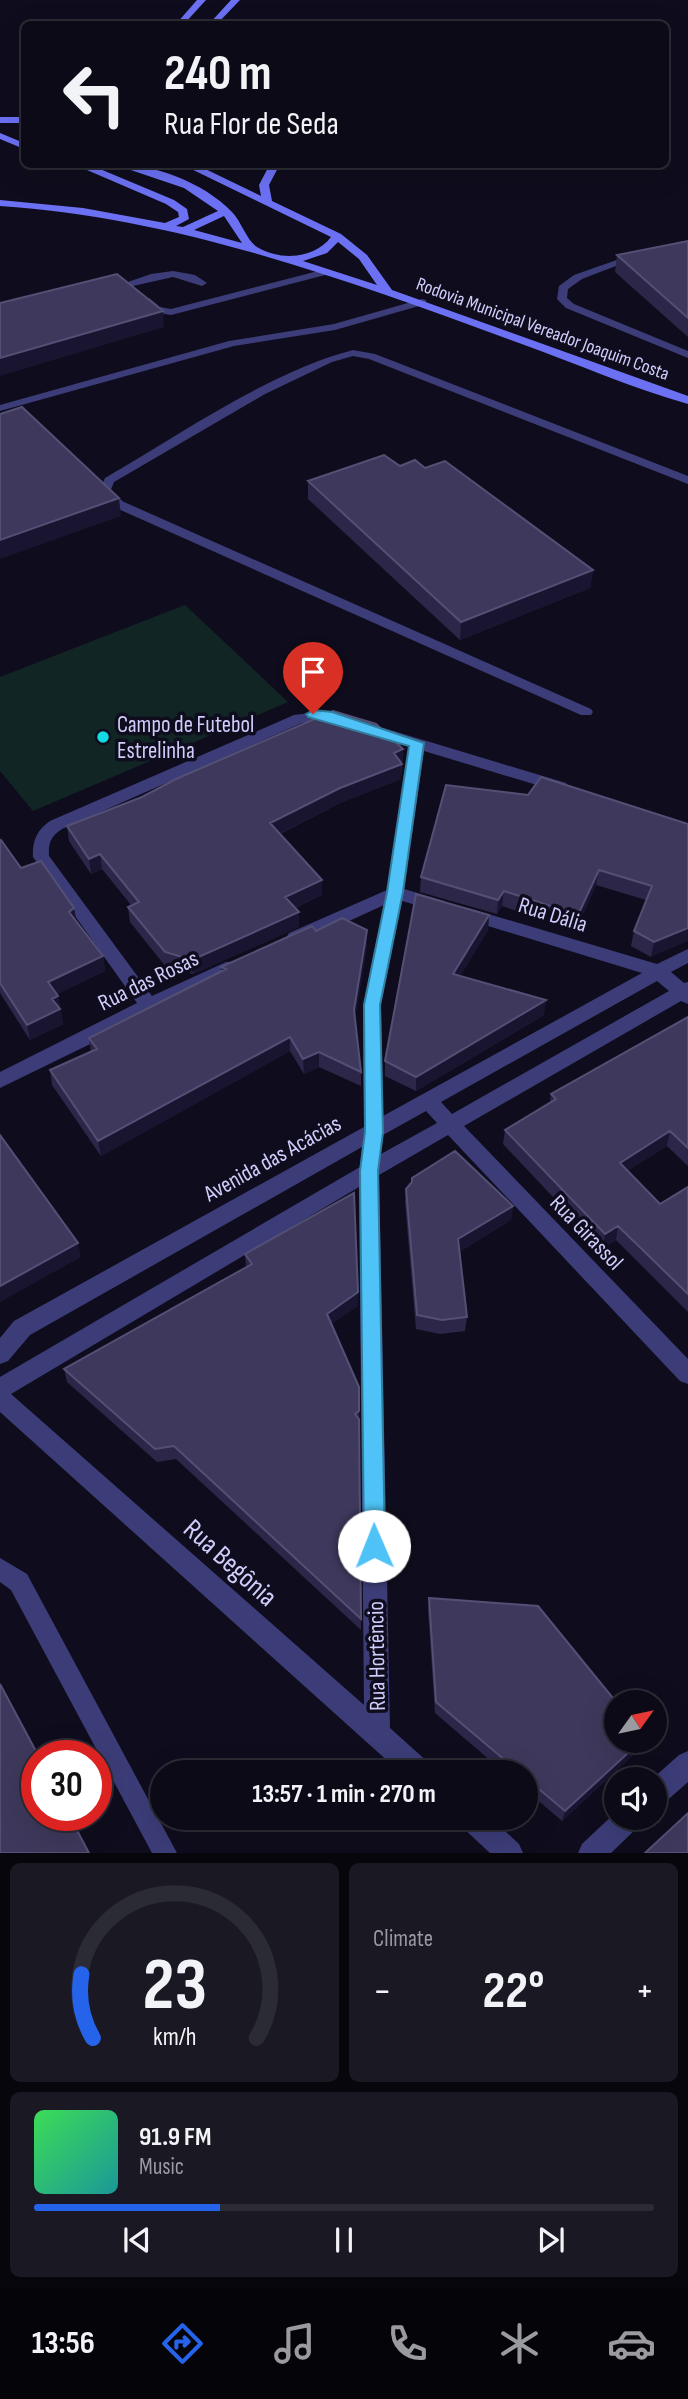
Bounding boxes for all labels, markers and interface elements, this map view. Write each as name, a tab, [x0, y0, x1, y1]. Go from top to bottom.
text: 240 m	[164, 45, 272, 104]
icon: left	[49, 49, 140, 140]
text: Rua Flor de Seda	[164, 105, 339, 144]
street label: Rodovia Municipal Vereador Joaquim Costa	[413, 273, 672, 386]
pin	[283, 642, 343, 714]
icon: arrive	[294, 653, 332, 691]
place label: Campo de Futebol Estrelinha	[117, 711, 254, 765]
marker: Campo de Futebol Estrelinha	[95, 729, 111, 745]
street label: Rua Dália	[515, 891, 591, 939]
street label: Rua das Rosas	[94, 945, 203, 1017]
street label: Avenida das Acácias	[198, 1110, 346, 1209]
street label: Rua Girassol	[544, 1189, 629, 1276]
position arrow	[337, 1509, 411, 1583]
street label: Rua Begônia	[177, 1513, 283, 1614]
street label: Rua Hortêncio	[362, 1601, 392, 1711]
north arrow	[604, 1690, 667, 1754]
map controls	[604, 1690, 667, 1830]
speed limit sign: 30	[21, 1740, 112, 1831]
button: sound	[604, 1767, 667, 1830]
text: 13:57 · 1 min · 270 m	[252, 1779, 436, 1810]
text: Climate	[373, 1925, 433, 1953]
text: 23	[142, 1943, 207, 2031]
text: 22°	[482, 1960, 545, 2023]
text: −	[373, 1969, 392, 2014]
text: +	[635, 1969, 654, 2014]
text: km/h	[153, 2022, 196, 2053]
text: 91.9 FM	[139, 2122, 211, 2153]
text: Music	[139, 2153, 184, 2181]
icon: previous	[118, 2221, 156, 2259]
icon: pause	[325, 2221, 363, 2259]
icon: next	[532, 2221, 570, 2259]
icon: directions	[158, 2319, 207, 2368]
icon: music	[270, 2319, 319, 2368]
icon: phone	[383, 2319, 432, 2368]
icon: climate	[495, 2319, 544, 2368]
icon: car	[607, 2319, 656, 2368]
text: 13:56	[32, 2324, 95, 2363]

